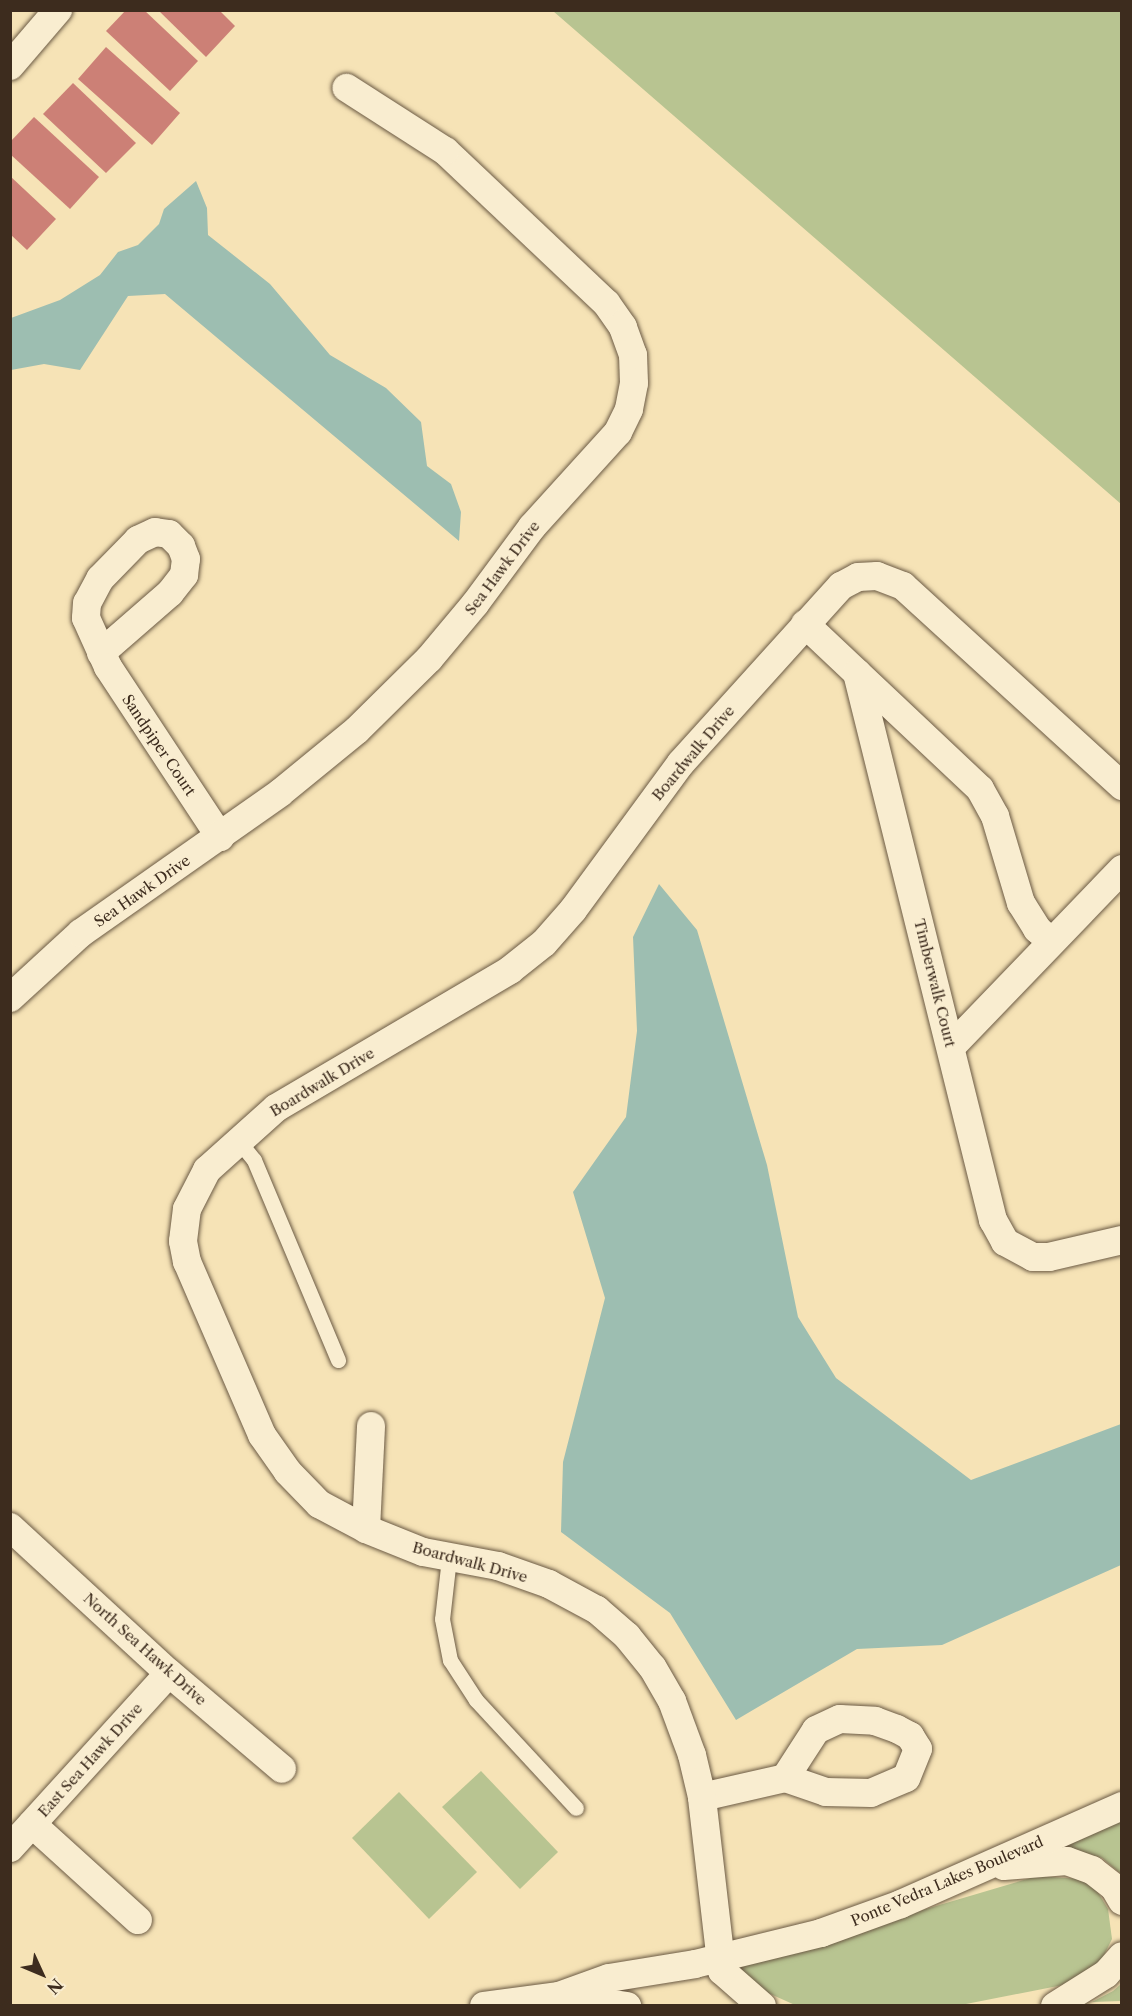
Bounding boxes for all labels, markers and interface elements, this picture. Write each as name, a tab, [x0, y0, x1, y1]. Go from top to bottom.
street label: Sea Hawk Drive	[461, 517, 543, 619]
street label: Sandpiper Court	[118, 691, 200, 799]
street label: Boardwalk Drive	[648, 702, 738, 804]
street label: Sea Hawk Drive	[90, 851, 194, 931]
street label: Timberwalk Court	[910, 917, 960, 1049]
street label: Boardwalk Drive	[266, 1044, 378, 1120]
street label: Boardwalk Drive	[410, 1538, 530, 1586]
street label: North Sea Hawk Drive	[80, 1589, 210, 1709]
street label: East Sea Hawk Drive	[34, 1699, 146, 1821]
street label: Ponte Vedra Lakes Boulevard	[848, 1832, 1046, 1930]
north arrow	[12, 1944, 72, 2004]
text: N	[43, 1975, 67, 1998]

